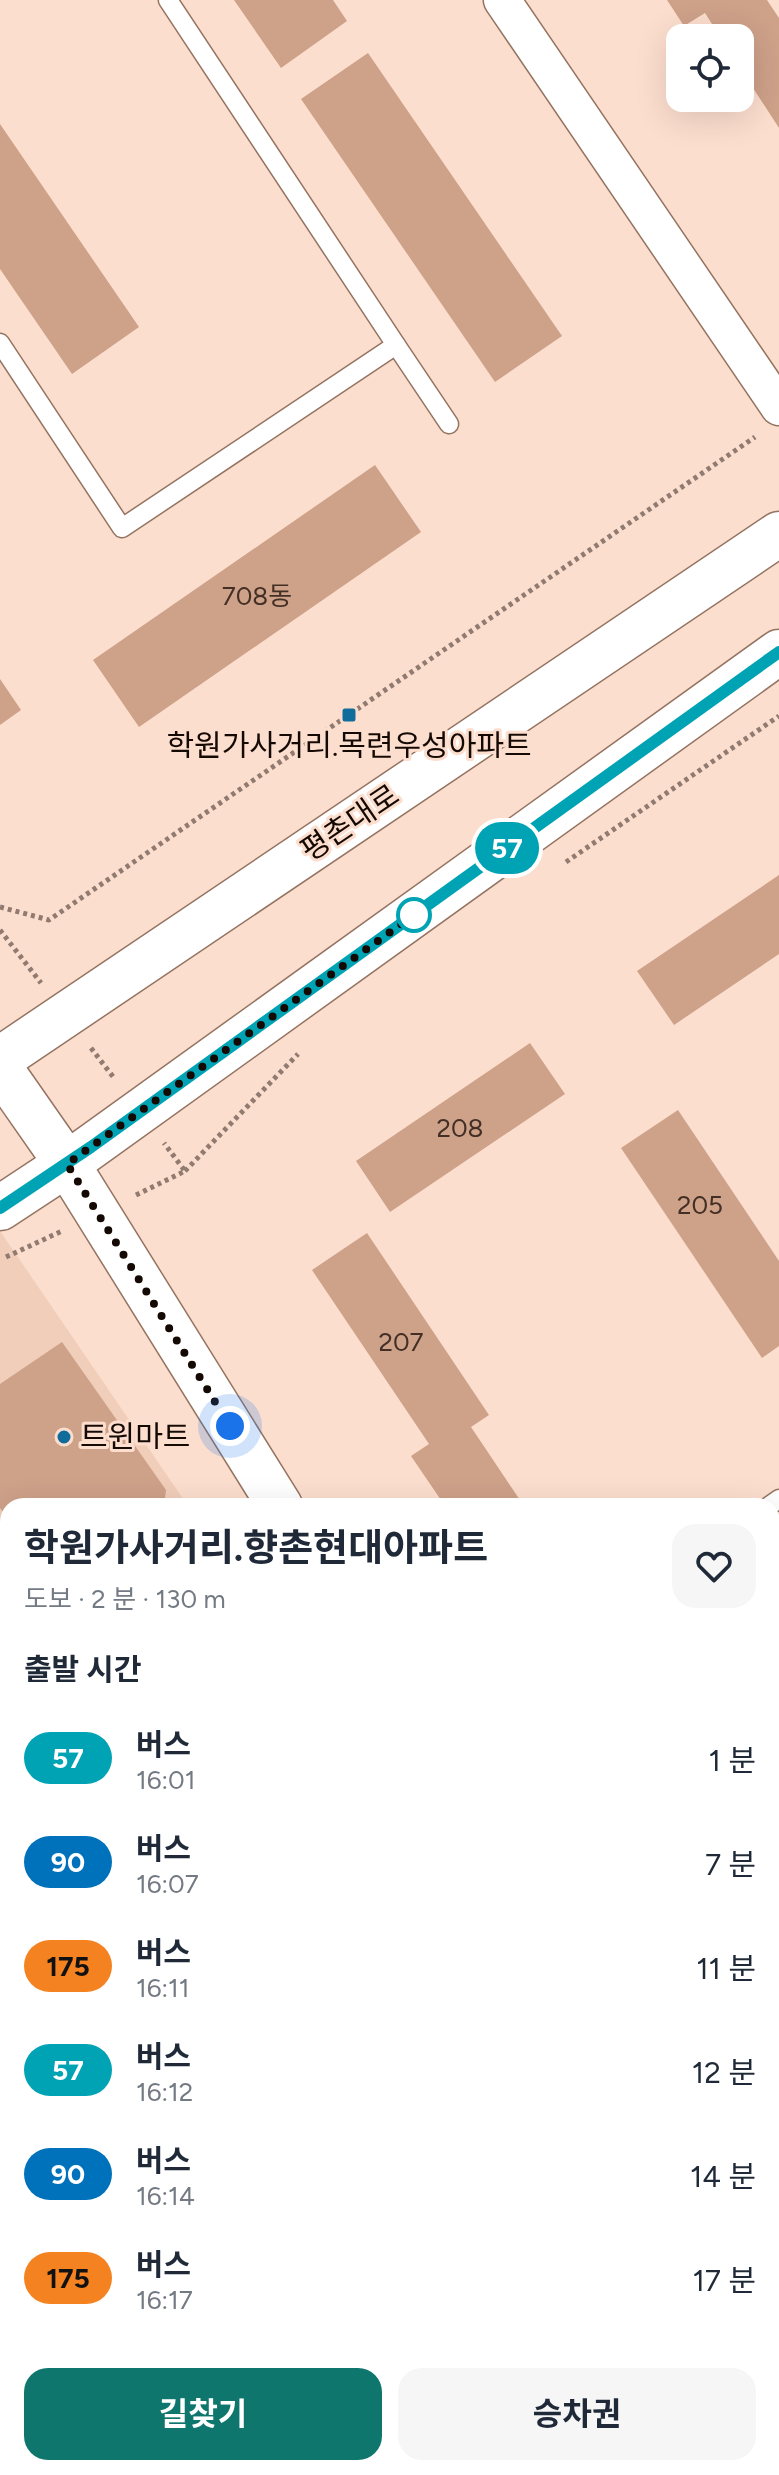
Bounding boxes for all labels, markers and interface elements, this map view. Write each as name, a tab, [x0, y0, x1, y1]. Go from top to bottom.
map controls	[666, 24, 754, 112]
button: locate	[666, 24, 754, 112]
house number: 708동	[222, 580, 292, 612]
marker: 학원가사거리.목련우성아파트	[340, 706, 358, 724]
place label: 학원가사거리.목련우성아파트	[166, 727, 532, 764]
street label: 평촌대로	[294, 776, 406, 869]
line badge: 57	[471, 822, 543, 874]
text: 57	[491, 831, 523, 865]
unlabelled marker	[397, 898, 431, 932]
house number: 208	[436, 1112, 484, 1144]
house number: 205	[677, 1189, 723, 1221]
house number: 207	[378, 1326, 424, 1358]
your location	[210, 1406, 250, 1446]
place label: 트윈마트	[80, 1418, 190, 1455]
marker: 트윈마트	[55, 1428, 73, 1446]
button: heart	[672, 1524, 756, 1608]
text: 학원가사거리.향촌현대아파트	[24, 1525, 488, 1571]
text: 도보 · 2 분 · 130 m	[24, 1583, 226, 1615]
text: 출발 시간	[24, 1651, 142, 1688]
text: 버스	[136, 1726, 191, 1763]
text: 57	[52, 1741, 84, 1775]
text: 1 분	[709, 1742, 756, 1779]
text: 16:01	[136, 1764, 195, 1796]
text: 버스	[136, 1830, 191, 1867]
text: 90	[51, 1845, 85, 1879]
text: 7 분	[705, 1846, 756, 1883]
text: 16:07	[136, 1868, 199, 1900]
text: 버스	[136, 1934, 191, 1971]
text: 175	[46, 1949, 90, 1983]
text: 11 분	[696, 1950, 756, 1987]
text: 16:11	[136, 1972, 190, 2004]
text: 버스	[136, 2038, 191, 2075]
text: 57	[52, 2053, 84, 2087]
text: 12 분	[692, 2054, 756, 2091]
text: 16:12	[136, 2076, 193, 2108]
text: 버스	[136, 2142, 191, 2179]
text: 90	[51, 2157, 85, 2191]
text: 14 분	[690, 2158, 756, 2195]
text: 16:14	[136, 2180, 195, 2212]
text: 버스	[136, 2246, 191, 2283]
text: 175	[46, 2261, 90, 2295]
text: 17 분	[692, 2262, 756, 2299]
text: 16:17	[136, 2284, 193, 2316]
button: 길찾기	[24, 2368, 382, 2460]
button: 승차권	[398, 2368, 756, 2460]

